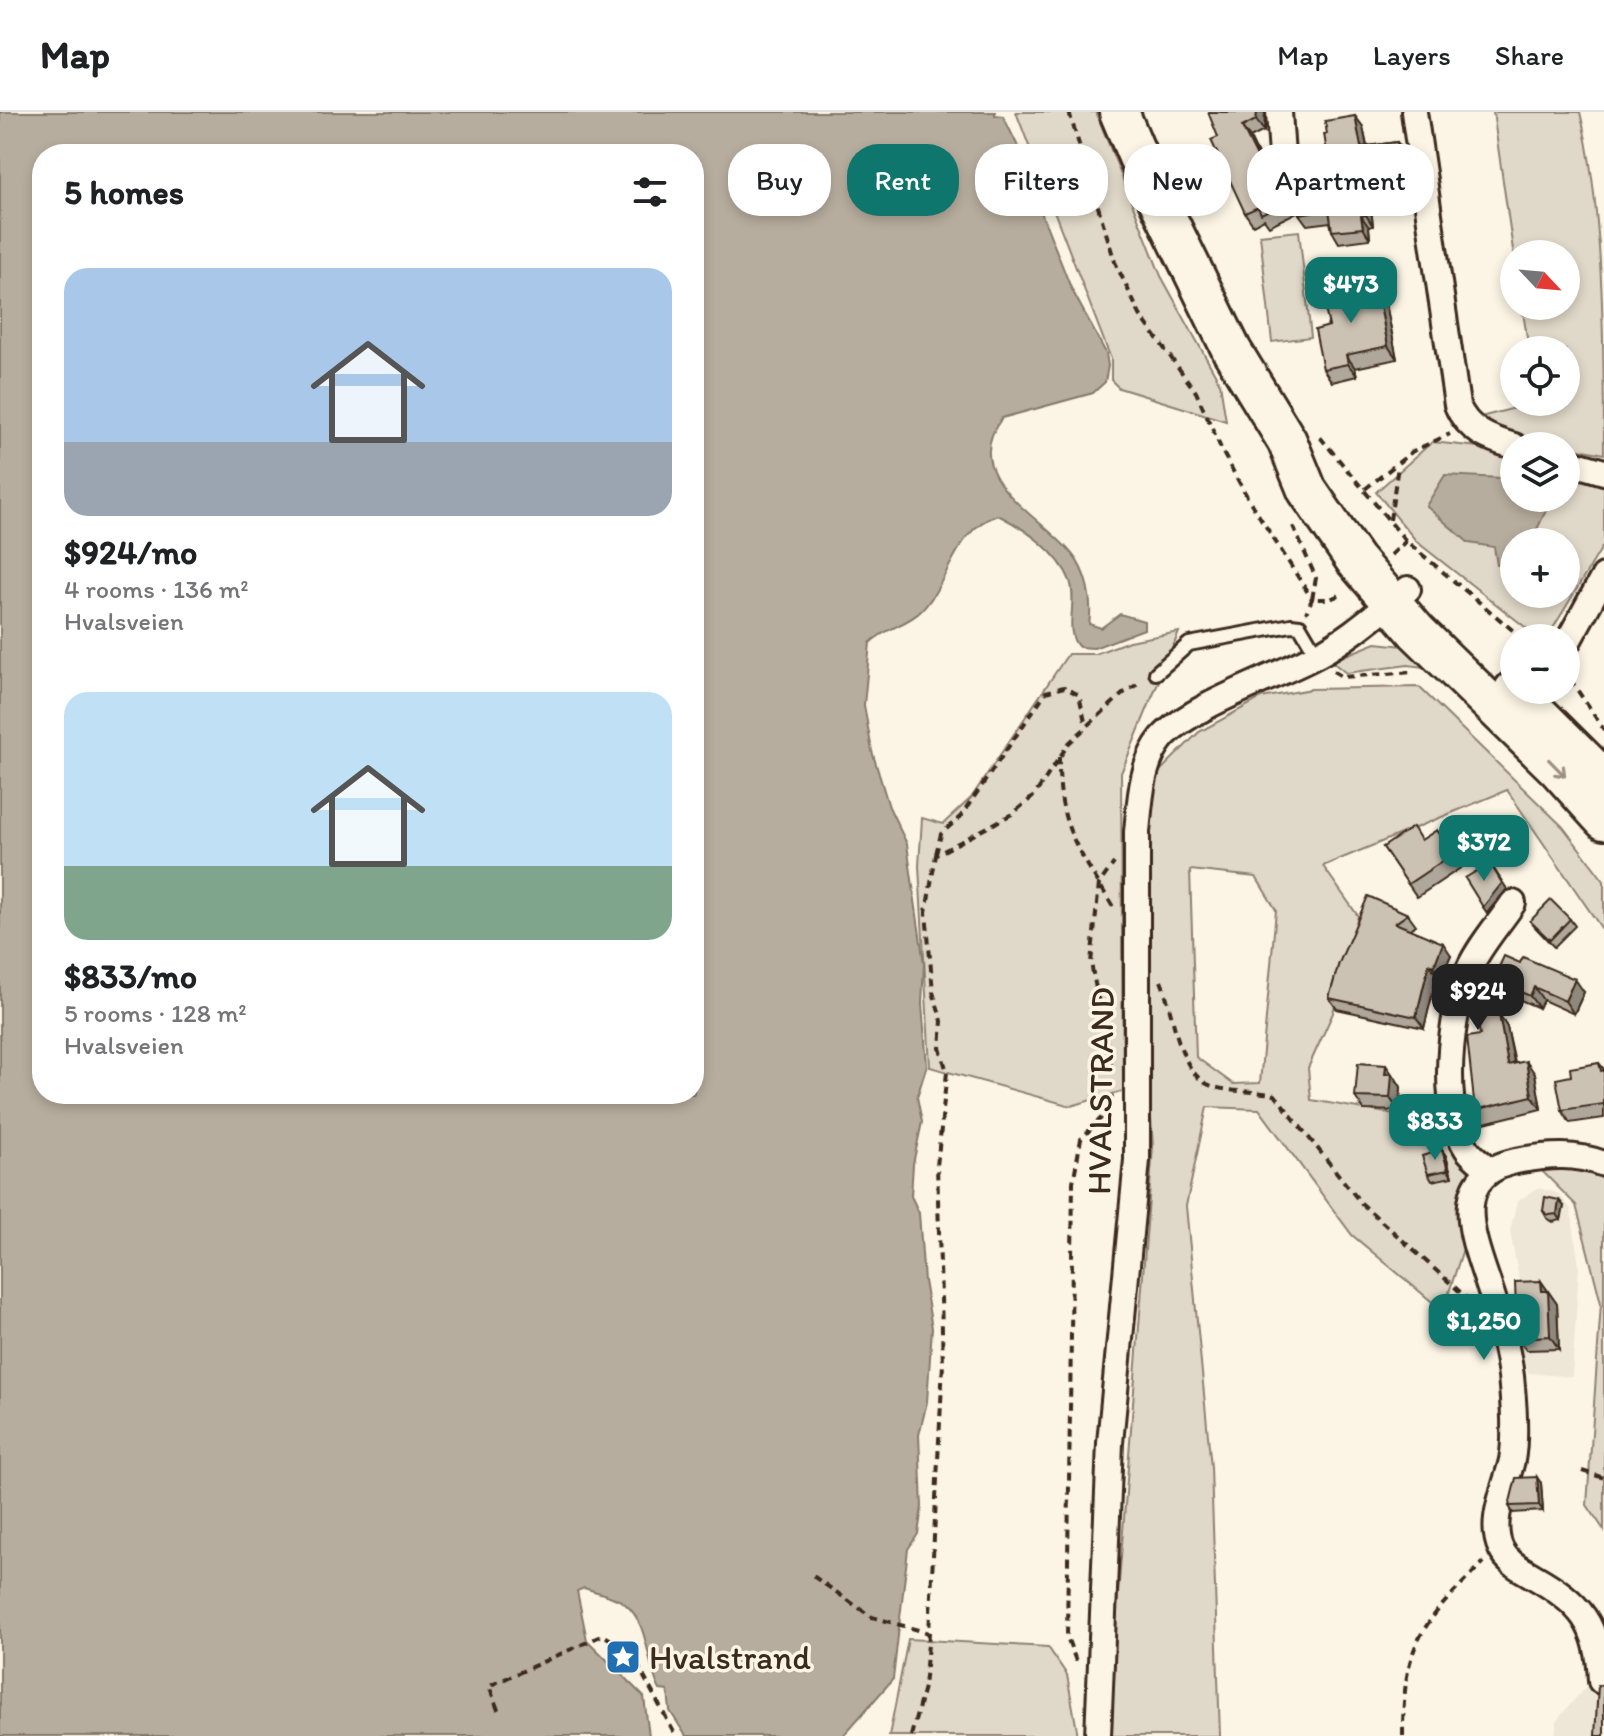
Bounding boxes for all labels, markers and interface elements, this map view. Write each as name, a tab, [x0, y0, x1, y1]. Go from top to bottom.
text: Map	[40, 32, 110, 78]
text: Map	[1277, 38, 1329, 72]
text: Layers	[1373, 38, 1451, 72]
text: Share	[1495, 38, 1564, 72]
chip: Buy	[728, 144, 831, 216]
chip: Rent	[847, 144, 959, 216]
chip: Filters	[975, 144, 1108, 216]
chip: New	[1124, 144, 1231, 216]
chip: Apartment	[1247, 144, 1434, 216]
icon: filters	[628, 170, 672, 214]
text: 5 homes	[64, 172, 184, 213]
north arrow	[1500, 240, 1580, 320]
map controls	[1500, 240, 1580, 704]
pin: $473	[1304, 257, 1398, 325]
text: $473	[1323, 267, 1379, 299]
icon: home	[296, 320, 440, 464]
button: locate	[1500, 336, 1580, 416]
button: layers	[1500, 432, 1580, 512]
button: +	[1500, 528, 1580, 608]
text: $924/mo	[64, 532, 197, 573]
text: 4 rooms · 136 m²	[64, 573, 249, 605]
text: Hvalsveien	[64, 605, 184, 637]
button: −	[1500, 624, 1580, 704]
icon: home	[296, 744, 440, 888]
one-way arrow	[1547, 758, 1566, 777]
pin: $372	[1437, 815, 1531, 883]
text: $372	[1457, 825, 1511, 857]
text: $833/mo	[64, 956, 197, 997]
pin: $924	[1431, 964, 1525, 1032]
text: $924	[1450, 974, 1506, 1006]
street label: HVALSTRAND	[1078, 987, 1123, 1195]
text: 5 rooms · 128 m²	[64, 997, 247, 1029]
text: Hvalsveien	[64, 1029, 184, 1061]
pin: $833	[1388, 1094, 1482, 1162]
text: $833	[1407, 1104, 1463, 1136]
pin: $1,250	[1419, 1294, 1549, 1362]
text: $1,250	[1447, 1304, 1521, 1336]
place label: Hvalstrand	[649, 1637, 811, 1678]
place icon: Hvalstrand	[604, 1638, 642, 1676]

